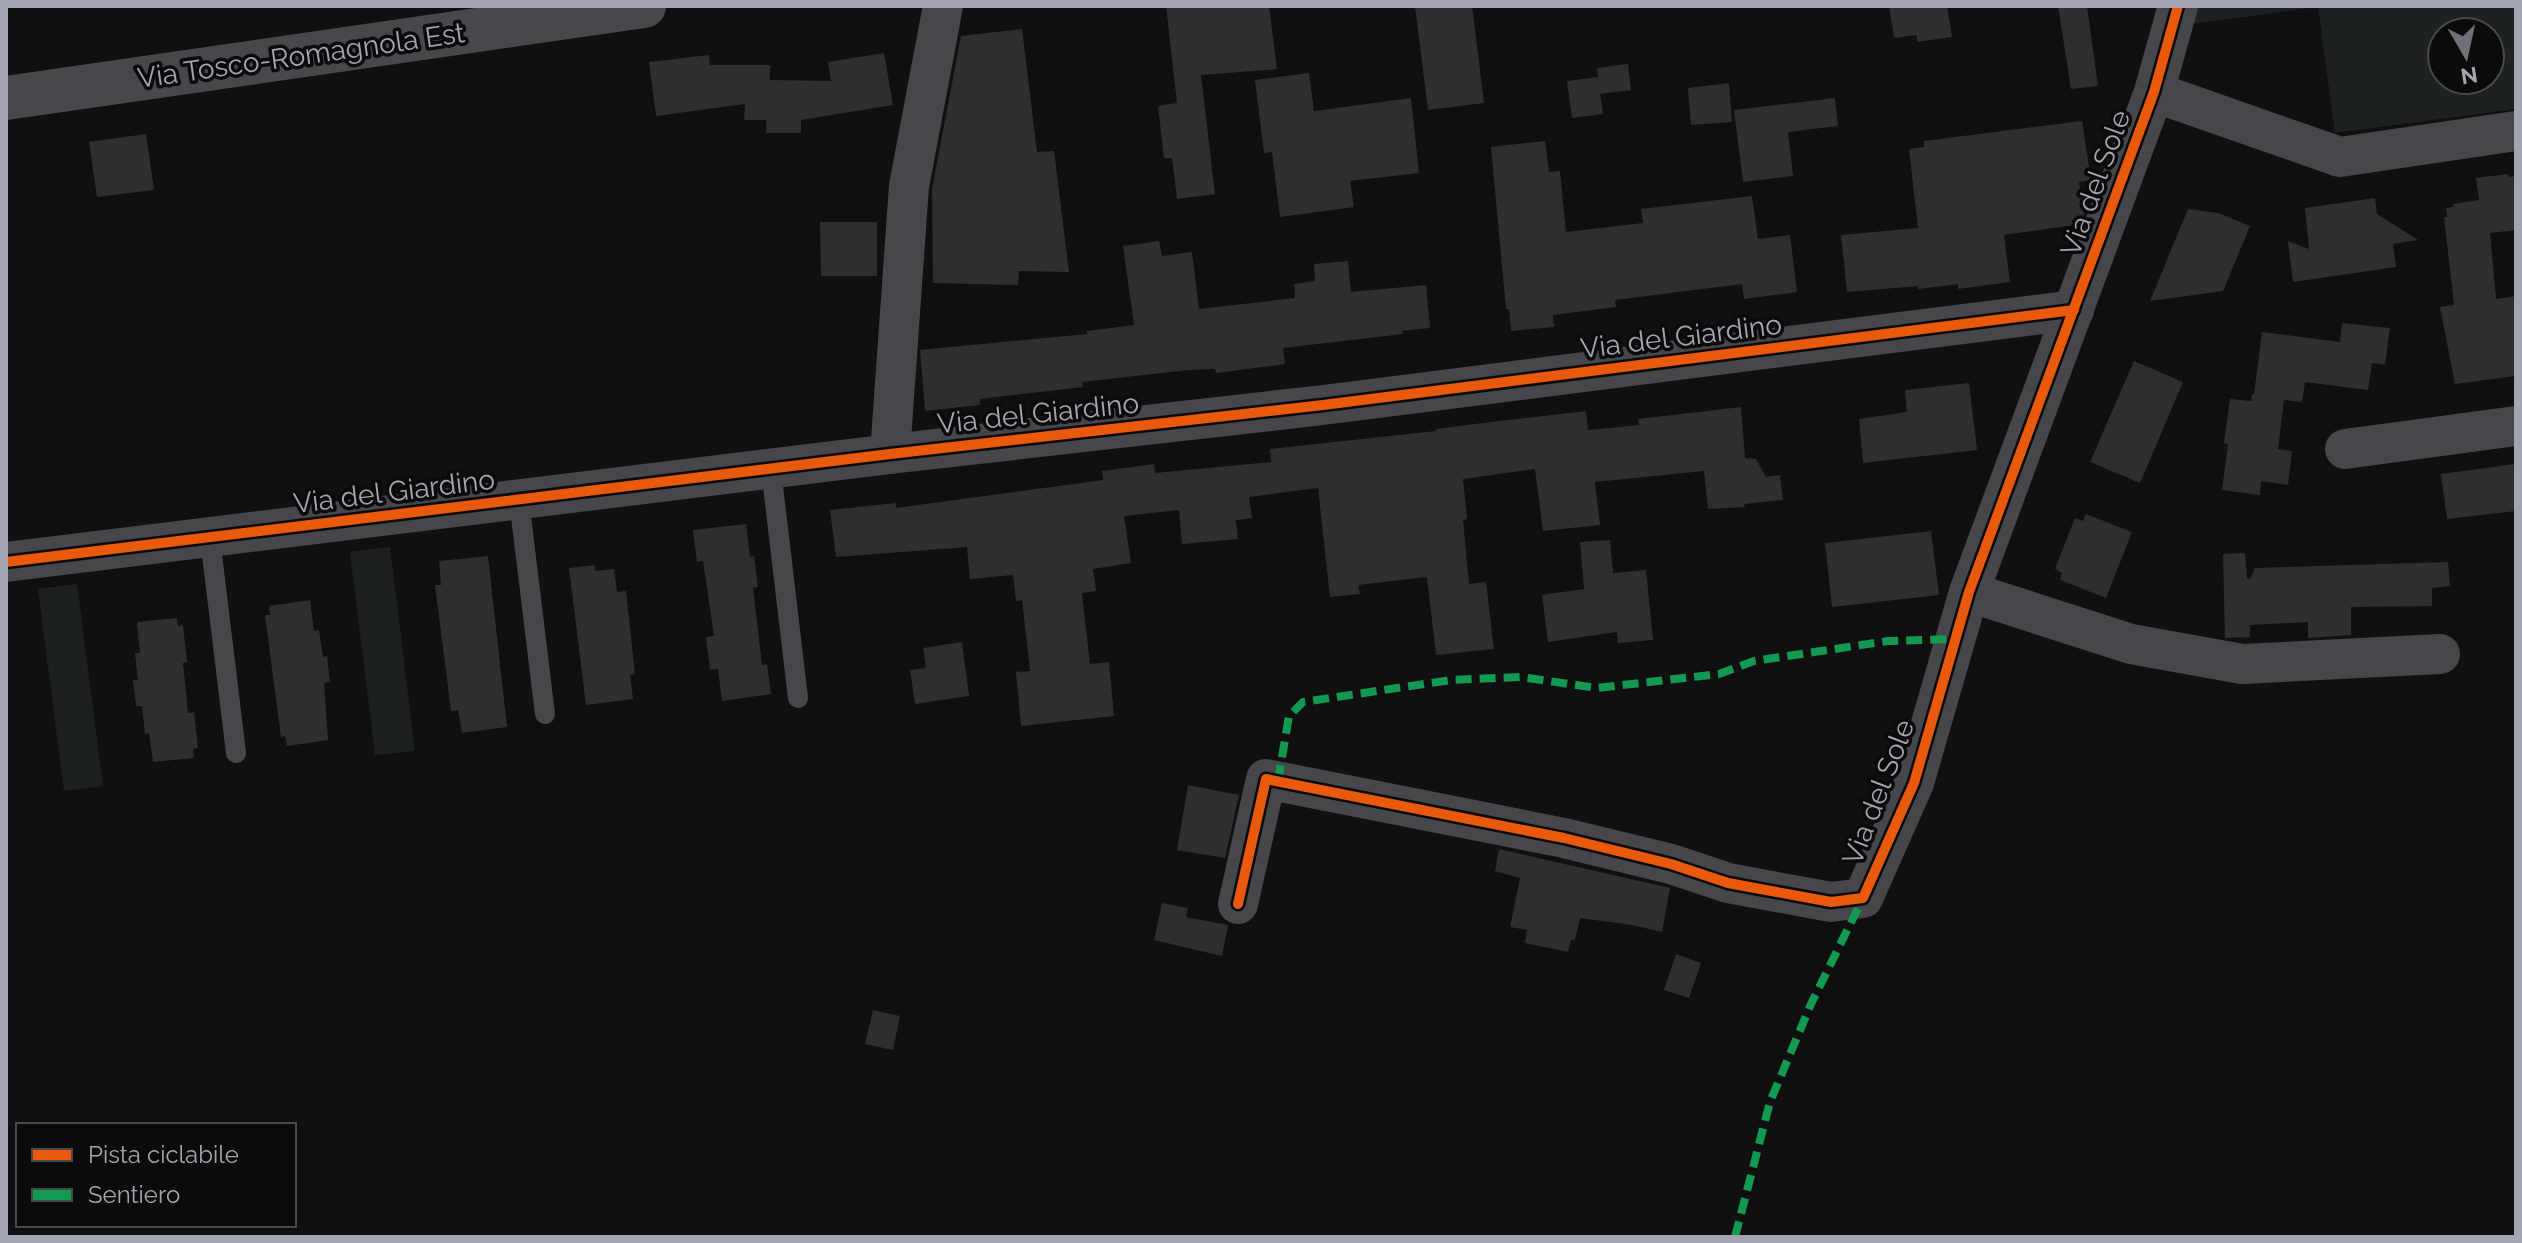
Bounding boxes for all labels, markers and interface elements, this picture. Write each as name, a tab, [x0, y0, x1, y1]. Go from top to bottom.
street label: Via Tosco-Romagnola Est	[135, 16, 467, 95]
north arrow	[2426, 16, 2506, 96]
text: N	[2459, 62, 2479, 90]
street label: Via del Sole	[2054, 106, 2137, 261]
street label: Via del Giardino	[1578, 308, 1784, 365]
street label: Via del Giardino	[936, 386, 1141, 440]
street label: Via del Giardino	[291, 463, 497, 520]
street label: Via del Sole	[1836, 715, 1921, 870]
legend	[16, 1123, 296, 1227]
text: Pista ciclabile	[88, 1140, 239, 1169]
text: Sentiero	[88, 1180, 180, 1209]

